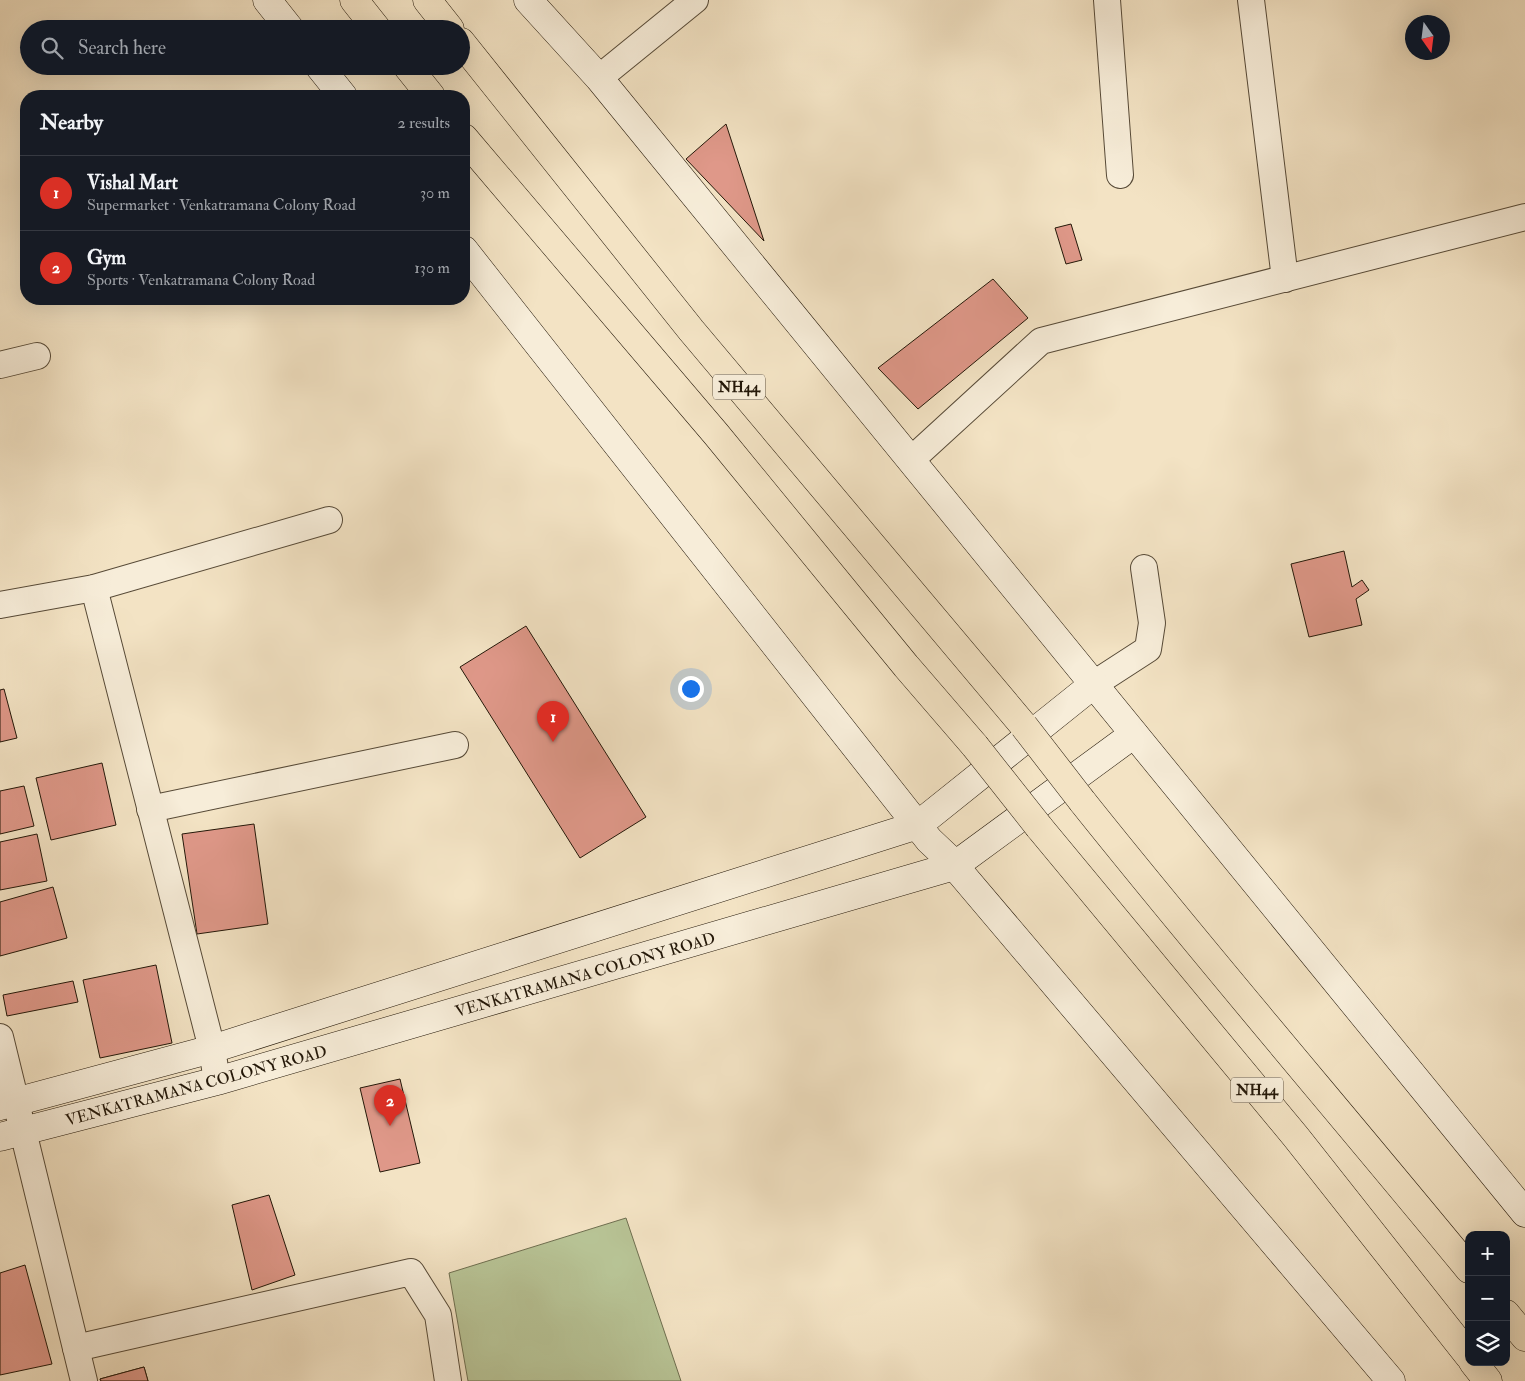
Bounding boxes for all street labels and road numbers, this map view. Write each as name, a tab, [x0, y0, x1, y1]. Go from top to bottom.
road number: NH44	[713, 374, 765, 400]
street label: VENKATRAMANA COLONY ROAD	[453, 928, 718, 1022]
street label: VENKATRAMANA COLONY ROAD	[63, 1041, 329, 1131]
road number: NH44	[1231, 1078, 1283, 1102]

